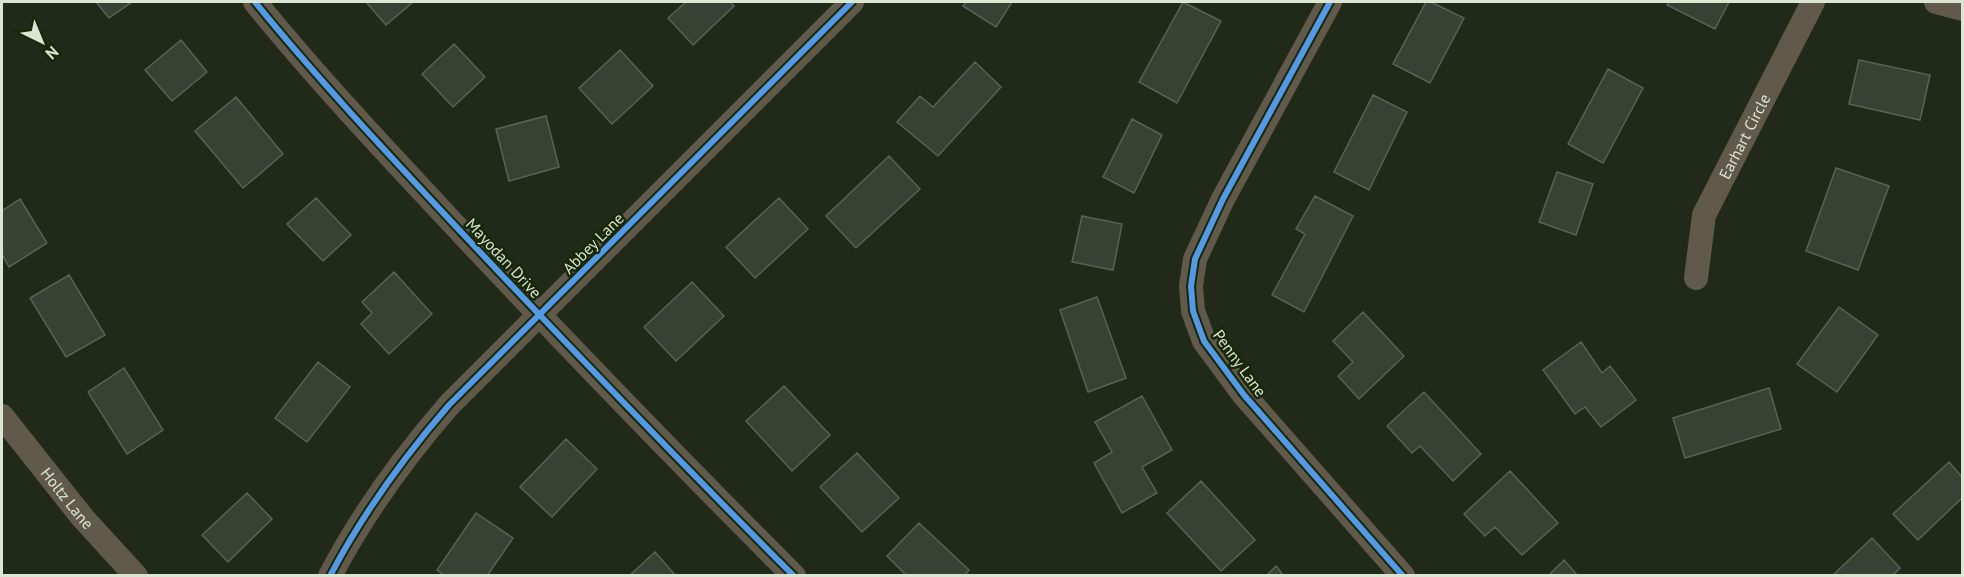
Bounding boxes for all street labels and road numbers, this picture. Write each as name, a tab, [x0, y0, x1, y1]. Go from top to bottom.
street label: Earhart Circle	[1714, 90, 1774, 182]
street label: Abbey Lane	[558, 208, 628, 278]
street label: Mayodan Drive	[462, 214, 546, 302]
street label: Penny Lane	[1209, 326, 1271, 400]
street label: Holtz Lane	[37, 463, 98, 533]

